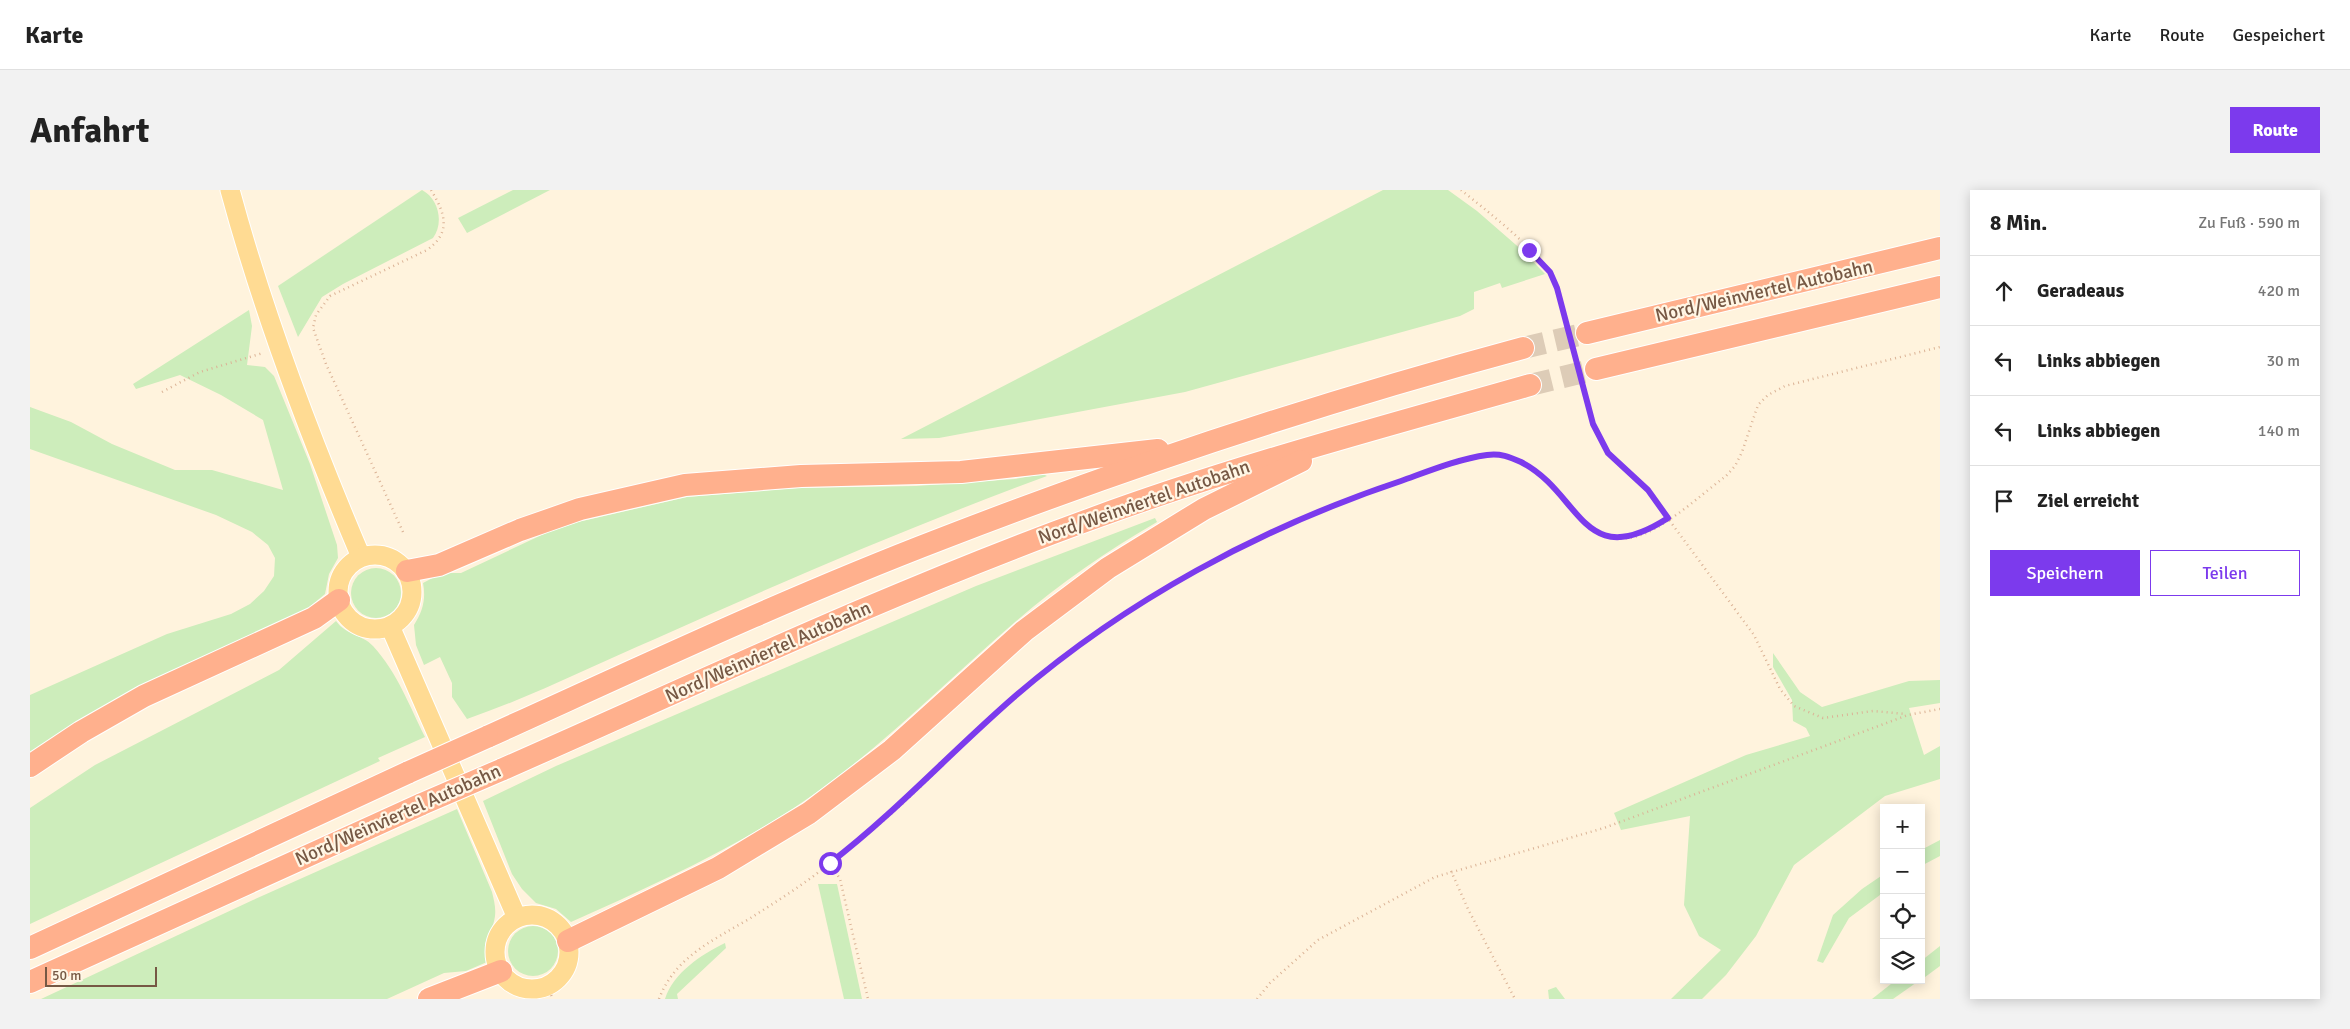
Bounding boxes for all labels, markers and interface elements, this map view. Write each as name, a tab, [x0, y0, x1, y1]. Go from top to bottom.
text: Karte	[25, 20, 83, 50]
text: Karte	[2090, 24, 2132, 46]
text: Route	[2160, 24, 2205, 46]
text: Gespeichert	[2233, 24, 2325, 46]
button: Route	[2230, 107, 2320, 153]
text: Anfahrt	[30, 109, 149, 152]
text: 8 Min.	[1990, 210, 2047, 236]
text: Zu Fuß · 590 m	[2198, 213, 2300, 233]
route end	[1518, 239, 1541, 262]
street label: Nord/Weinviertel Autobahn	[1653, 254, 1875, 328]
icon: ahead	[1990, 277, 2018, 305]
text: Geradeaus	[2037, 279, 2124, 303]
text: 420 m	[2258, 281, 2300, 301]
icon: left	[1990, 347, 2018, 375]
text: Links abbiegen	[2037, 349, 2160, 373]
text: 30 m	[2266, 351, 2300, 371]
icon: left	[1990, 417, 2018, 445]
text: Links abbiegen	[2037, 419, 2160, 443]
text: 140 m	[2258, 421, 2300, 441]
street label: Nord/Weinviertel Autobahn	[1035, 454, 1253, 550]
icon: arrive	[1990, 487, 2018, 515]
text: Ziel erreicht	[2037, 489, 2139, 513]
button: Speichern	[1990, 550, 2140, 596]
button: Teilen	[2150, 550, 2300, 596]
street label: Nord/Weinviertel Autobahn	[661, 596, 875, 708]
street label: Nord/Weinviertel Autobahn	[291, 759, 505, 871]
map controls	[1880, 804, 1925, 984]
button: +	[1880, 804, 1925, 849]
button: −	[1880, 849, 1925, 894]
route start	[819, 852, 842, 875]
button: locate	[1880, 894, 1925, 939]
button: layers	[1880, 939, 1925, 984]
scale bar	[45, 964, 158, 987]
text: 50 m	[52, 967, 81, 984]

